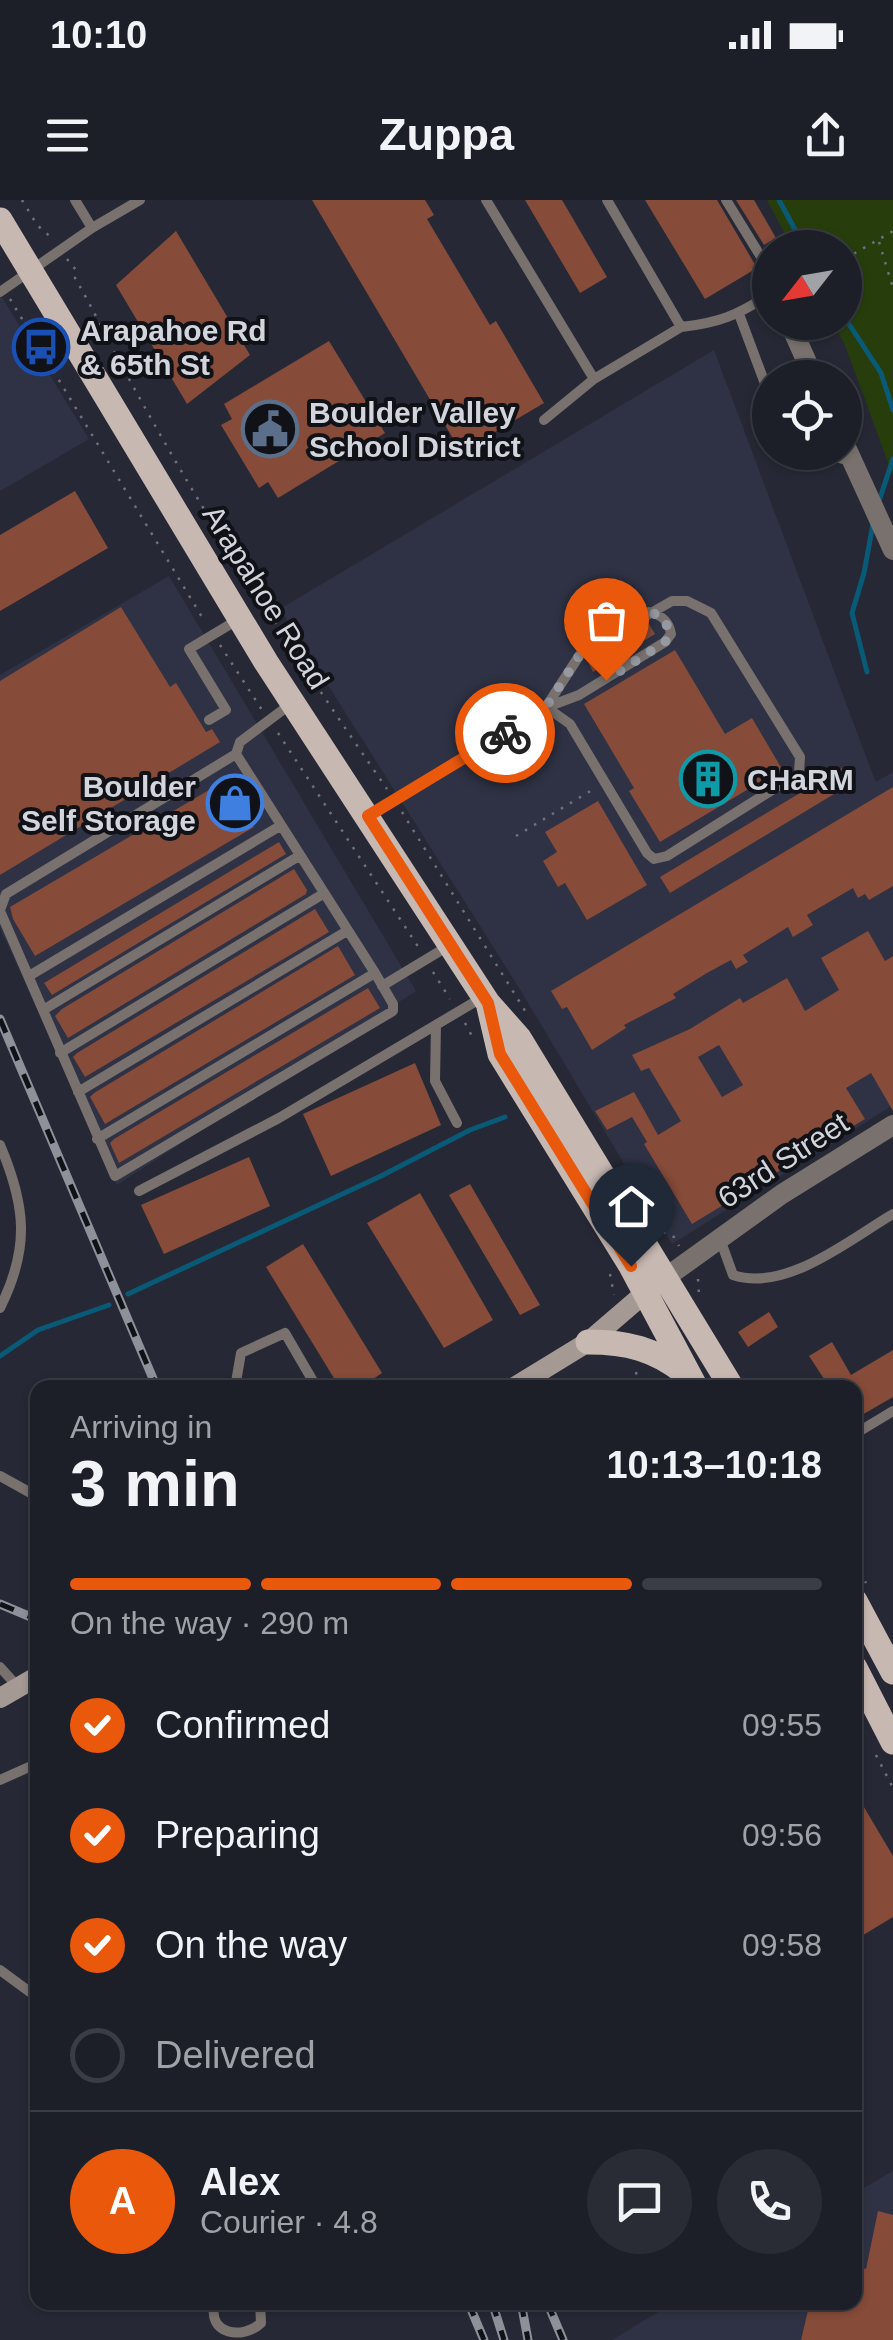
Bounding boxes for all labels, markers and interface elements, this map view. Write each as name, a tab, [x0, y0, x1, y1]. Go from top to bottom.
text: 10:10	[50, 14, 147, 56]
icon: menu	[40, 108, 95, 163]
icon: share	[798, 108, 853, 163]
text: Zuppa	[379, 109, 514, 160]
north arrow	[752, 230, 862, 340]
map controls	[752, 230, 862, 470]
place label: Arapahoe Rd & 65th St	[80, 314, 267, 381]
bus stop icon: Arapahoe Rd & 65th St	[11, 317, 71, 377]
button: locate	[752, 360, 862, 470]
place label: Boulder Valley School District	[309, 396, 521, 463]
public building icon: Boulder Valley School District	[240, 399, 300, 459]
street label: Arapahoe Road	[196, 499, 336, 695]
pin	[564, 578, 649, 681]
icon: bag	[579, 593, 634, 648]
courier	[455, 683, 555, 783]
icon: bike	[478, 706, 533, 761]
building icon: CHaRM	[678, 749, 738, 809]
place label: CHaRM	[747, 763, 854, 796]
place label: Boulder Self Storage	[21, 770, 196, 837]
shop icon: Boulder Self Storage	[205, 773, 265, 833]
street label: 63rd Street	[712, 1105, 855, 1214]
pin	[589, 1164, 674, 1267]
icon: home	[604, 1179, 659, 1234]
text: Arriving in	[70, 1409, 212, 1445]
text: 10:13–10:18	[606, 1444, 822, 1486]
text: 3 min	[70, 1447, 240, 1520]
text: On the way · 290 m	[70, 1605, 349, 1641]
icon: check	[70, 1698, 125, 1753]
text: Confirmed	[155, 1704, 330, 1746]
text: 09:55	[742, 1707, 822, 1743]
icon: check	[70, 1808, 125, 1863]
text: Preparing	[155, 1814, 320, 1856]
text: 09:56	[742, 1817, 822, 1853]
icon: check	[70, 1918, 125, 1973]
text: On the way	[155, 1924, 347, 1966]
text: 09:58	[742, 1927, 822, 1963]
text: Delivered	[155, 2034, 316, 2076]
button: chat	[587, 2149, 692, 2254]
button: phone	[717, 2149, 822, 2254]
text: Alex	[200, 2161, 280, 2203]
text: A	[109, 2180, 136, 2222]
text: Courier · 4.8	[200, 2204, 378, 2240]

